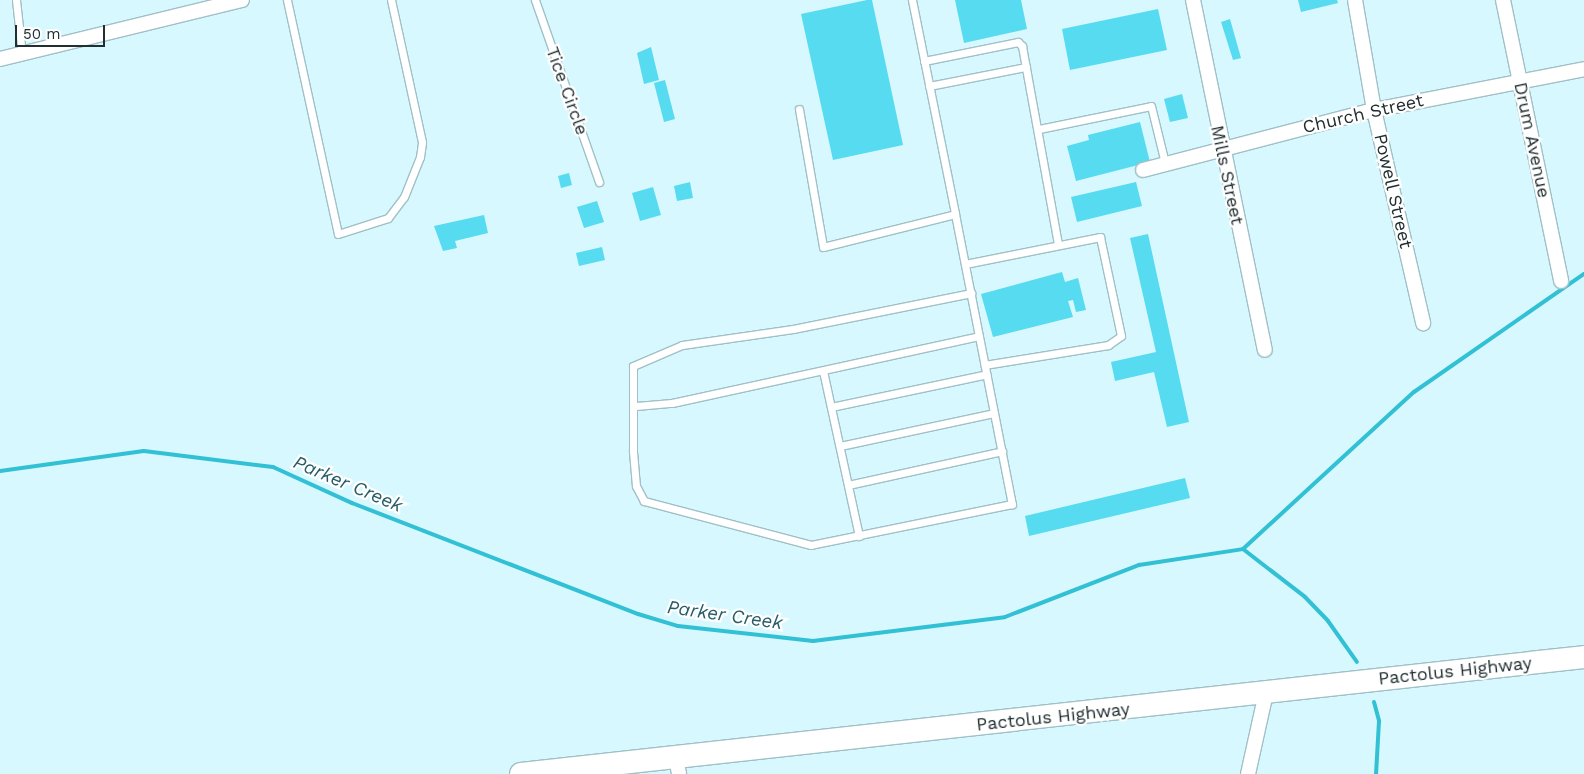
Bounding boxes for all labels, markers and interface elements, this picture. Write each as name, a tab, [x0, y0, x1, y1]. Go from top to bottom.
scale bar	[18, 15, 108, 47]
text: 50 m	[23, 25, 60, 43]
street label: Tice Circle	[541, 44, 593, 138]
street label: Drum Avenue	[1509, 80, 1555, 200]
street label: Church Street	[1301, 90, 1425, 138]
street label: Mills Street	[1206, 123, 1248, 227]
street label: Powell Street	[1369, 131, 1417, 251]
water label: Parker Creek	[290, 451, 406, 517]
water label: Parker Creek	[666, 596, 784, 634]
street label: Pactolus Highway	[1377, 652, 1533, 690]
street label: Pactolus Highway	[975, 698, 1131, 736]

